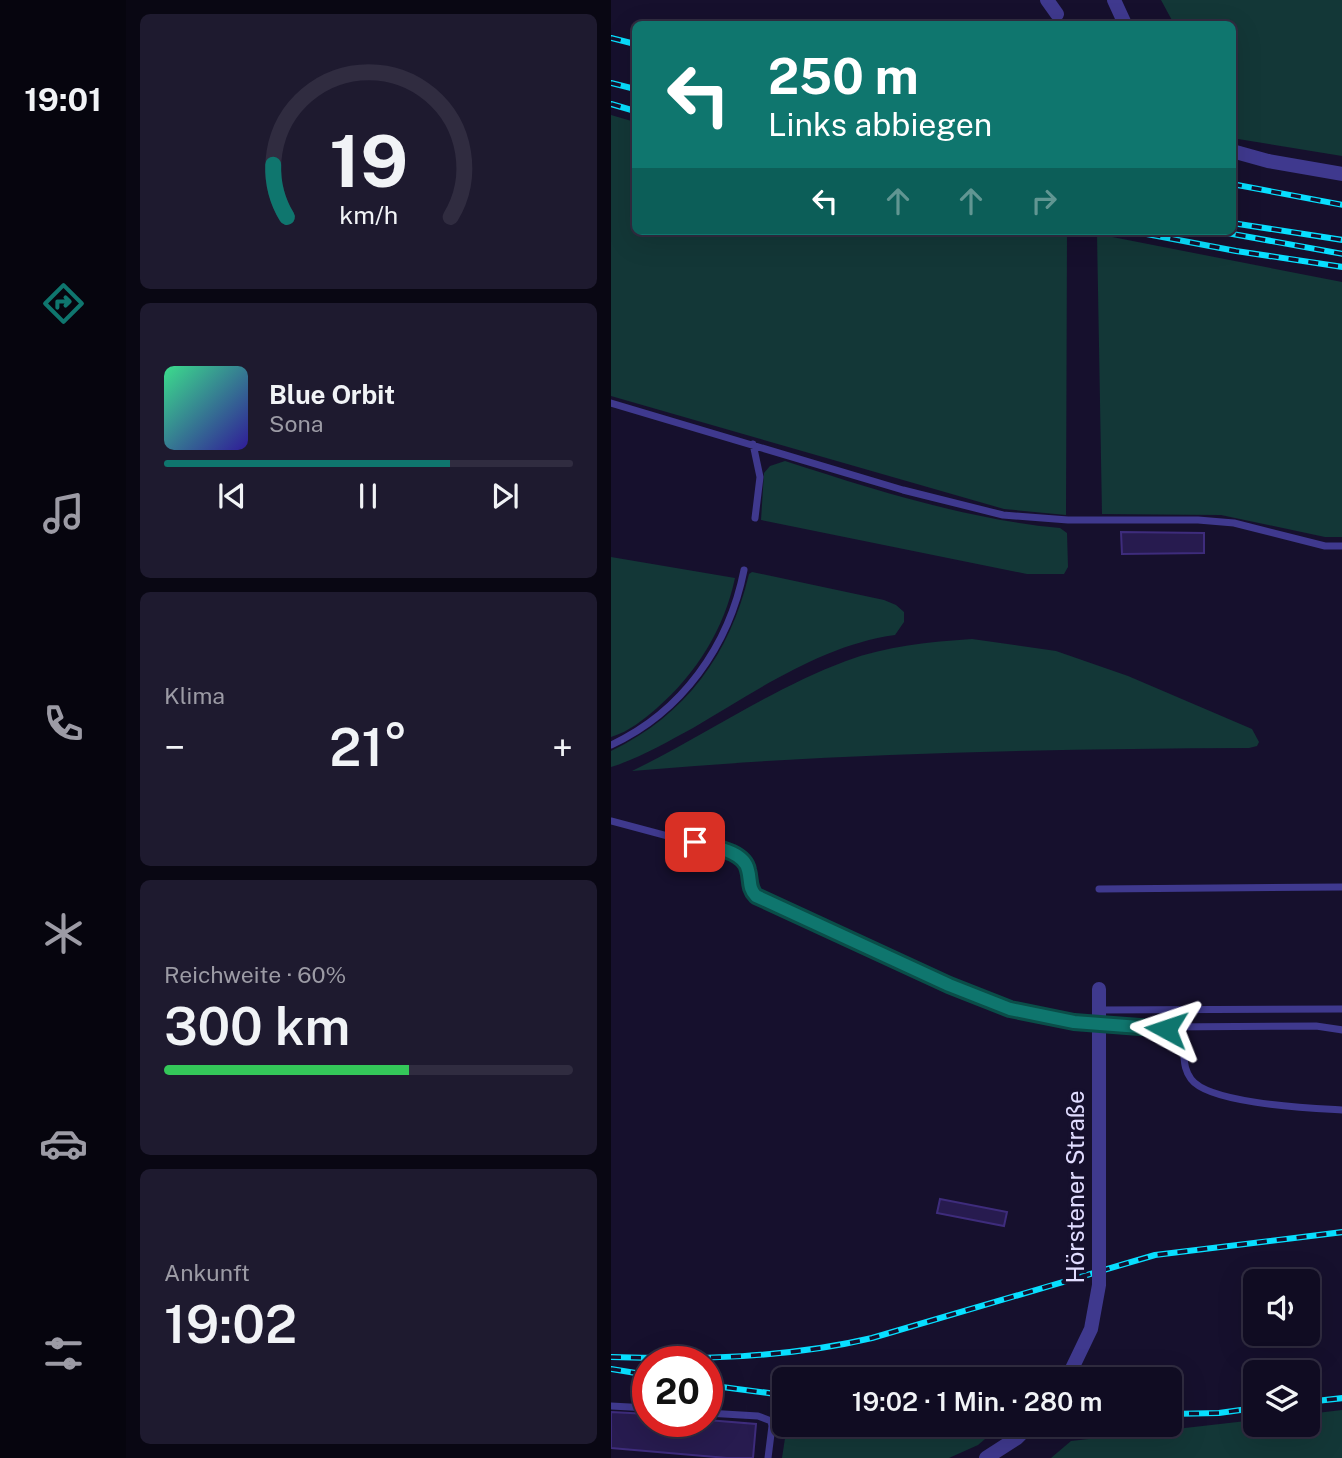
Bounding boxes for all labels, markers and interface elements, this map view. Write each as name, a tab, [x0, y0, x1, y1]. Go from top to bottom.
text: 250 m	[768, 47, 919, 105]
icon: left	[653, 49, 744, 140]
text: 19:01	[24, 81, 102, 118]
text: Links abbiegen	[768, 106, 992, 143]
text: 19	[329, 119, 408, 204]
icon: left	[806, 182, 844, 220]
icon: ahead	[879, 182, 917, 220]
icon: ahead	[952, 182, 990, 220]
icon: right	[1025, 182, 1063, 220]
text: km/h	[339, 200, 398, 230]
icon: directions	[39, 279, 88, 328]
text: Blue Orbit	[269, 379, 395, 410]
text: Sona	[269, 410, 323, 437]
icon: previous	[213, 477, 251, 515]
icon: pause	[349, 477, 387, 515]
icon: next	[486, 477, 524, 515]
icon: music	[39, 489, 88, 538]
text: Klima	[164, 682, 225, 709]
icon: phone	[39, 699, 88, 748]
text: 21°	[329, 717, 408, 778]
text: −	[164, 725, 185, 770]
text: +	[552, 725, 573, 770]
pin	[665, 812, 725, 872]
icon: arrive	[676, 823, 714, 861]
icon: climate	[39, 909, 88, 958]
text: Reichweite · 60%	[164, 961, 346, 988]
position arrow	[1129, 992, 1203, 1066]
text: 300 km	[164, 996, 350, 1057]
street label: Hörstener Straße	[1061, 1090, 1089, 1284]
icon: car	[39, 1119, 88, 1168]
text: Ankunft	[164, 1259, 250, 1286]
map controls	[1243, 1269, 1320, 1437]
button: sound	[1243, 1269, 1320, 1346]
text: 19:02	[164, 1294, 297, 1355]
icon: filters	[39, 1329, 88, 1378]
speed limit sign: 20	[632, 1346, 723, 1437]
button: layers	[1243, 1360, 1320, 1437]
text: 19:02 · 1 Min. · 280 m	[852, 1386, 1102, 1417]

